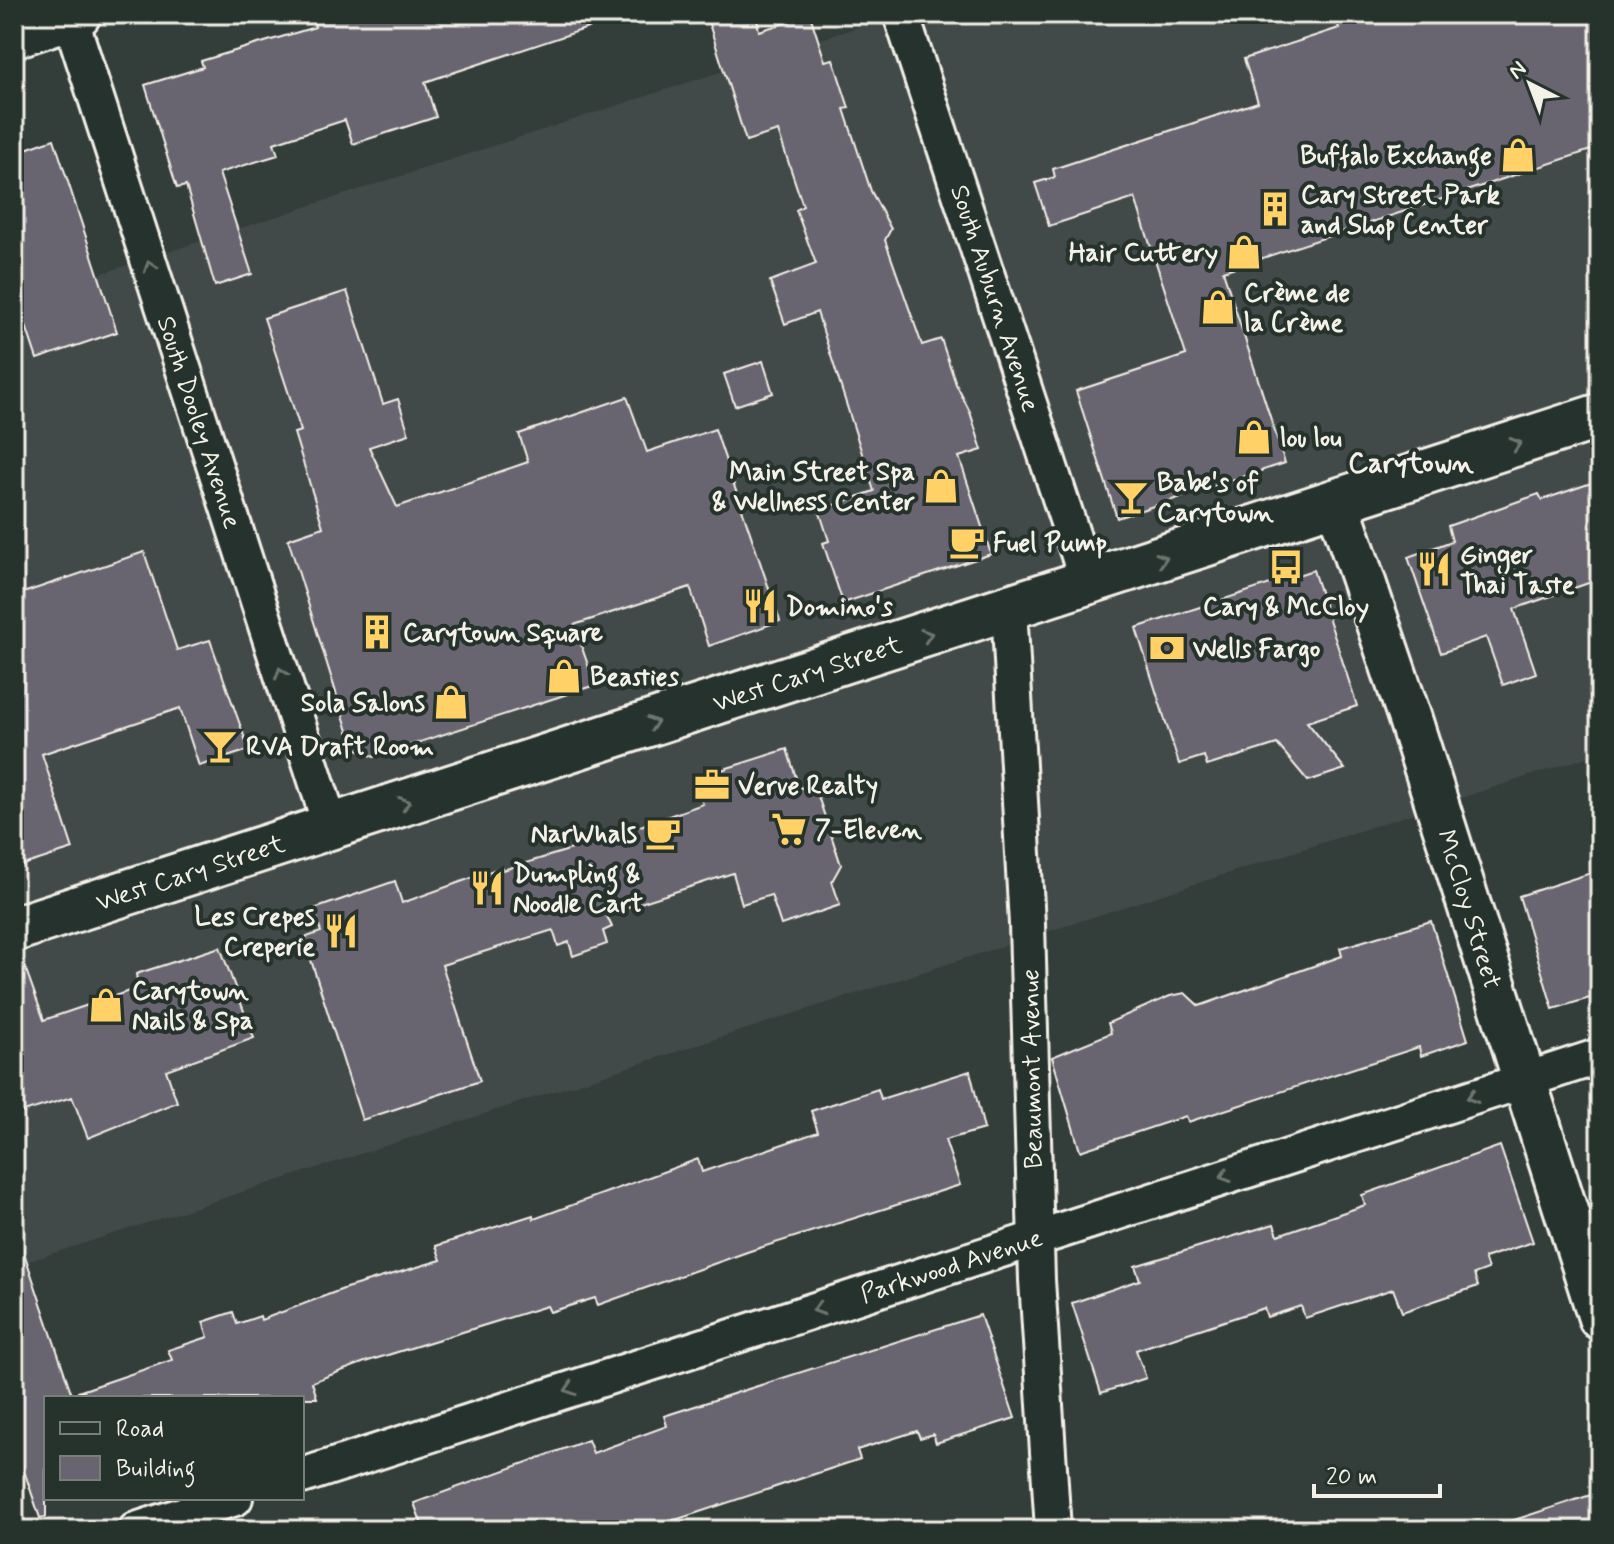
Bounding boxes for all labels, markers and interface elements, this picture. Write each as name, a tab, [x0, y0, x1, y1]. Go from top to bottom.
north arrow	[1490, 44, 1570, 124]
text: N	[1503, 55, 1533, 86]
shop icon: Buffalo Exchange	[1499, 136, 1537, 174]
place label: Buffalo Exchange	[1300, 140, 1492, 177]
place label: Cary Street Park and Shop Center	[1301, 179, 1500, 243]
street label: South Auburn Avenue	[941, 181, 1047, 417]
building icon: Cary Street Park and Shop Center	[1256, 190, 1294, 228]
shop icon: Hair Cuttery	[1225, 233, 1263, 271]
place label: Hair Cuttery	[1069, 237, 1218, 271]
one-way arrow	[143, 260, 159, 273]
place label: Crème de la Crème	[1244, 277, 1350, 341]
shop icon: Crème de la Crème	[1199, 288, 1237, 326]
street label: South Dooley Avenue	[148, 312, 249, 533]
shop icon: lou lou	[1235, 418, 1273, 456]
place label: lou lou	[1280, 422, 1342, 456]
one-way arrow	[1508, 437, 1522, 453]
district label: Carytown	[1348, 446, 1475, 483]
place label: Main Street Spa & Wellness Center	[712, 456, 915, 520]
shop icon: Main Street Spa & Wellness Center	[922, 467, 960, 505]
place label: Babe's of Carytown	[1157, 467, 1274, 531]
bar icon: Babe's of Carytown	[1112, 478, 1150, 516]
cafe icon: Fuel Pump	[948, 523, 986, 561]
place label: Fuel Pump	[993, 527, 1107, 561]
place label: Ginger Thai Taste	[1460, 539, 1575, 603]
bus stop icon: Cary & McCloy	[1267, 548, 1305, 586]
restaurant icon: Ginger Thai Taste	[1415, 550, 1453, 588]
one-way arrow	[1154, 552, 1168, 568]
restaurant icon: Domino's	[741, 587, 779, 625]
place label: Domino's	[786, 591, 893, 625]
place label: Cary & McCloy	[1203, 591, 1369, 625]
building icon: Carytown Square	[358, 613, 396, 651]
place label: Carytown Square	[403, 617, 603, 651]
street label: West Cary Street	[709, 628, 906, 721]
one-way arrow	[919, 628, 933, 644]
bank icon: Wells Fargo	[1148, 629, 1186, 667]
place label: Wells Fargo	[1192, 633, 1321, 668]
shop icon: Beasties	[545, 657, 583, 695]
place label: Beasties	[590, 661, 680, 695]
one-way arrow	[274, 667, 290, 680]
shop icon: Sola Salons	[432, 683, 470, 721]
place label: Sola Salons	[301, 687, 425, 721]
one-way arrow	[645, 716, 659, 732]
bar icon: RVA Draft Room	[201, 727, 239, 765]
place label: RVA Draft Room	[246, 731, 434, 765]
office icon: Verve Realty	[693, 766, 731, 804]
place label: Verve Realty	[738, 770, 878, 804]
one-way arrow	[398, 796, 412, 812]
supermarket icon: 7-Eleven	[770, 810, 808, 848]
cafe icon: NarWhals	[644, 814, 682, 852]
place label: 7-Eleven	[815, 814, 922, 848]
place label: NarWhals	[531, 818, 637, 852]
street label: McCloy Street	[1428, 826, 1508, 993]
street label: West Cary Street	[92, 827, 289, 920]
place label: Dumpling & Noodle Cart	[513, 858, 643, 922]
restaurant icon: Dumpling & Noodle Cart	[468, 869, 506, 907]
place label: Les Crepes Creperie	[194, 901, 315, 965]
restaurant icon: Les Crepes Creperie	[322, 912, 360, 950]
street label: Beaumont Avenue	[1014, 969, 1052, 1169]
place label: Carytown Nails & Spa	[132, 975, 253, 1039]
shop icon: Carytown Nails & Spa	[87, 986, 125, 1024]
one-way arrow	[1466, 1088, 1480, 1104]
one-way arrow	[1218, 1167, 1232, 1183]
street label: Parkwood Avenue	[856, 1221, 1047, 1312]
one-way arrow	[811, 1299, 825, 1315]
one-way arrow	[564, 1380, 578, 1396]
legend	[44, 1396, 304, 1500]
text: Road	[116, 1414, 164, 1445]
scale bar	[1314, 1448, 1440, 1498]
text: Building	[116, 1454, 196, 1488]
text: 20 m	[1326, 1462, 1377, 1493]

